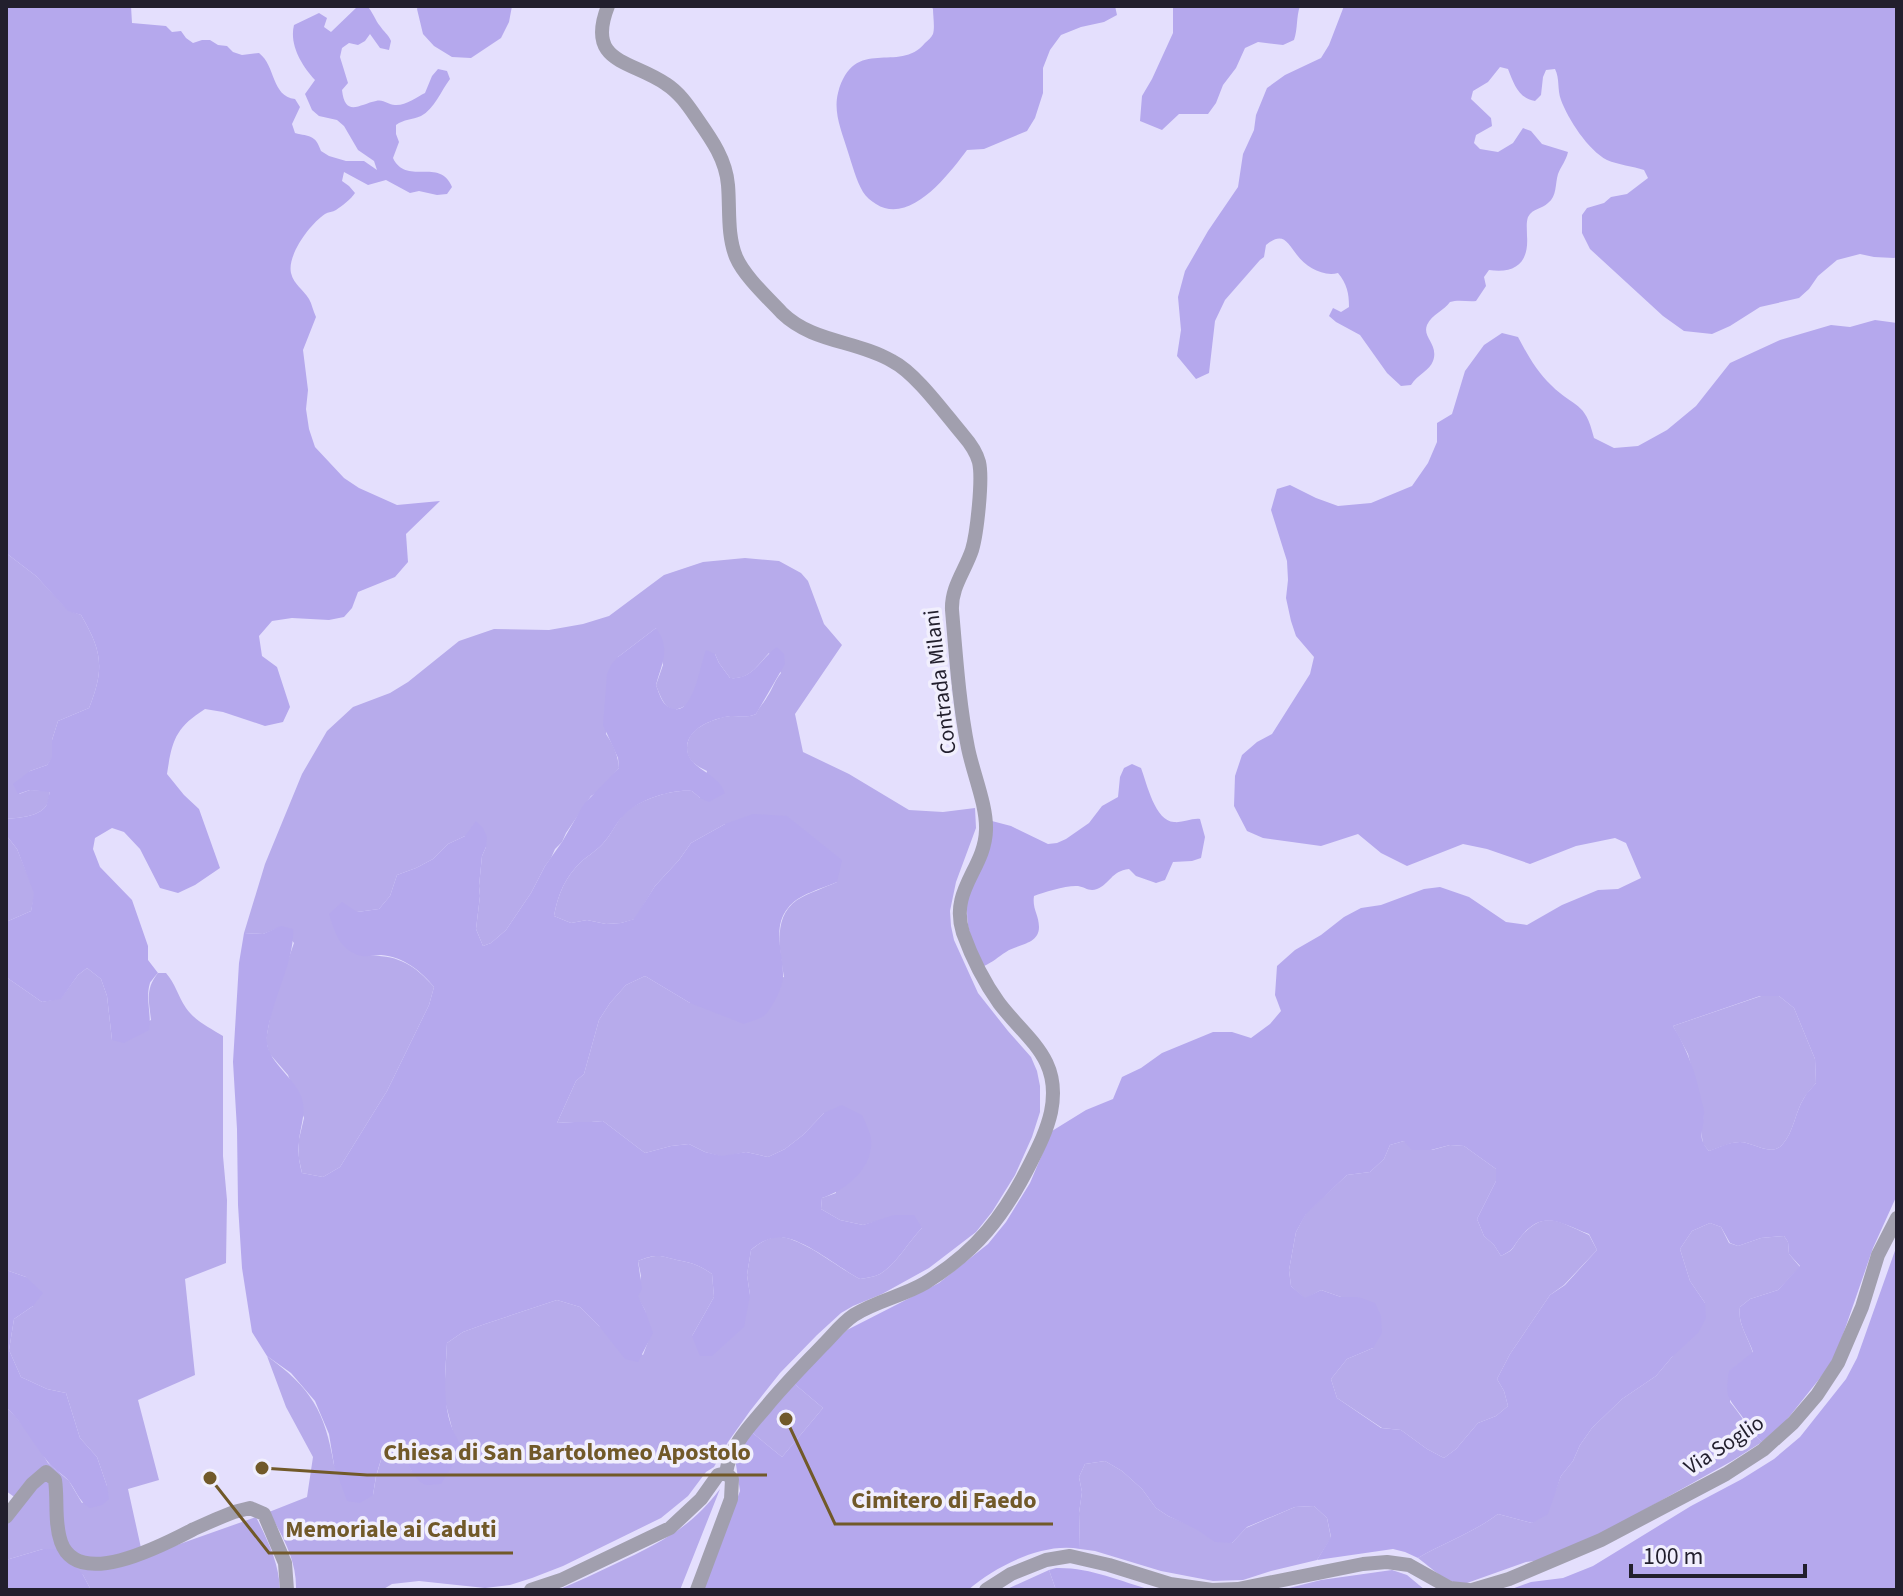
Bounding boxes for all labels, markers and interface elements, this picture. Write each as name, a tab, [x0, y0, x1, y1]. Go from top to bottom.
street label: Contrada Milani	[915, 608, 965, 756]
street label: Via Soglio	[1678, 1407, 1770, 1483]
callout: Chiesa di San Bartolomeo Apostolo	[367, 1427, 767, 1475]
text: Chiesa di San Bartolomeo Apostolo	[383, 1435, 751, 1470]
callout: Cimitero di Faedo	[835, 1476, 1053, 1524]
text: Cimitero di Faedo	[851, 1483, 1037, 1518]
callout: Memoriale ai Caduti	[269, 1505, 513, 1553]
text: Memoriale ai Caduti	[285, 1512, 497, 1547]
scale bar	[1631, 1528, 1805, 1578]
text: 100 m	[1643, 1539, 1703, 1574]

